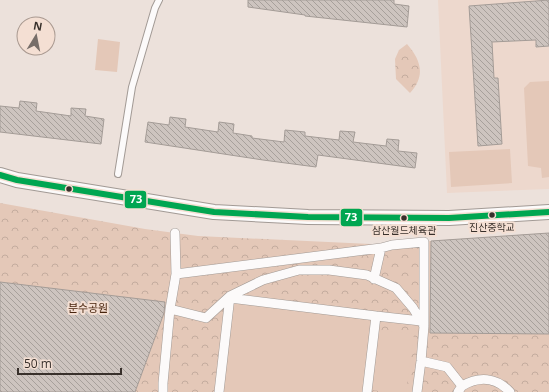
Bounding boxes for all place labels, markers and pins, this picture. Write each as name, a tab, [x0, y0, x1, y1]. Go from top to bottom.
unlabelled marker	[64, 184, 74, 194]
marker: 진산중학교	[487, 210, 497, 220]
marker: 삼산월드체육관	[399, 213, 409, 223]
place label: 진산중학교	[469, 220, 515, 234]
place label: 삼산월드체육관	[372, 223, 437, 237]

